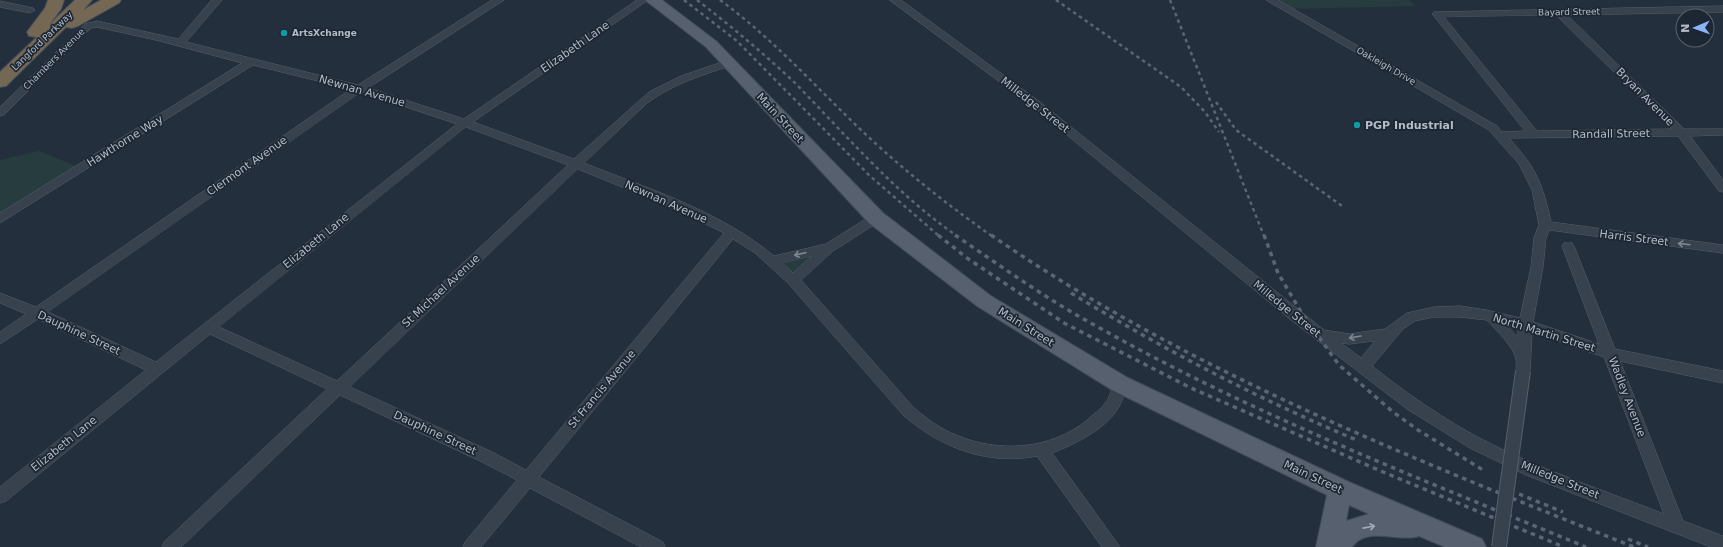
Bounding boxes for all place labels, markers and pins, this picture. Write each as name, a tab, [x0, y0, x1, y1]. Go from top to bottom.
marker: ArtsXchange	[279, 28, 289, 38]
place label: ArtsXchange	[292, 28, 357, 38]
place label: PGP Industrial	[1365, 119, 1454, 132]
marker: PGP Industrial	[1352, 120, 1362, 130]

